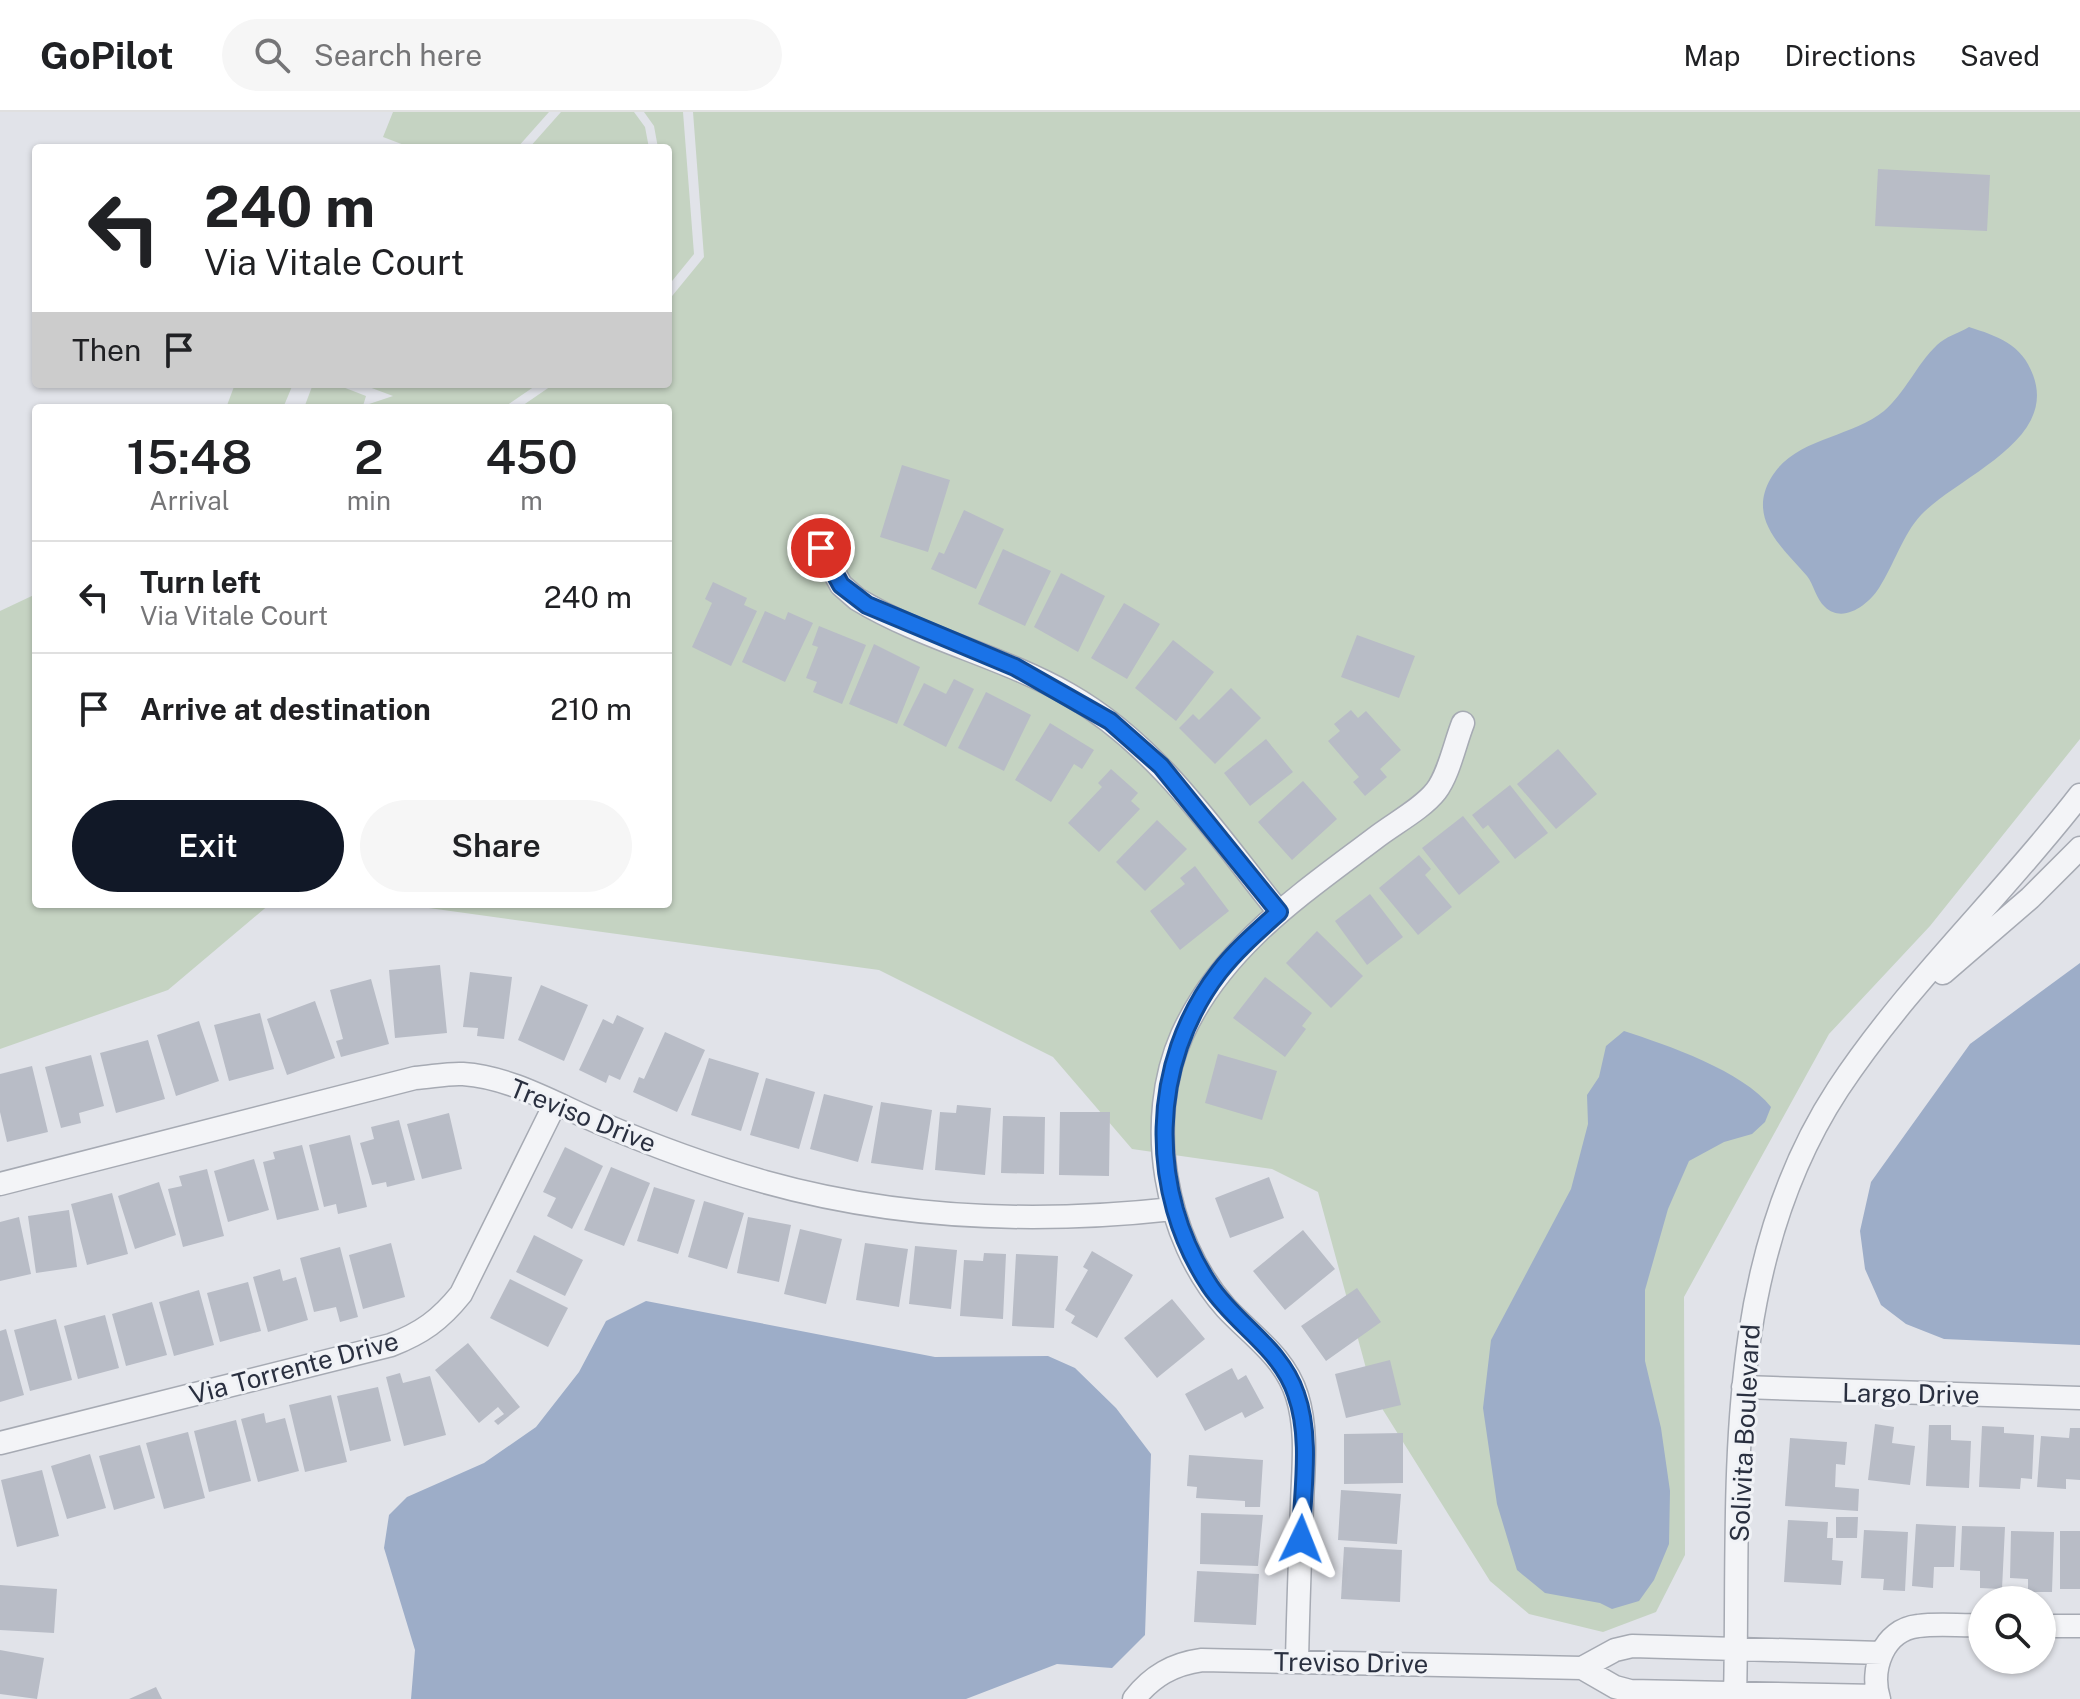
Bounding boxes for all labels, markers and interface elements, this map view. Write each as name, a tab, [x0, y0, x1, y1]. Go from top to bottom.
search box	[222, 19, 782, 91]
text: GoPilot	[40, 33, 174, 78]
icon: search	[250, 33, 294, 77]
text: Search here	[314, 37, 482, 73]
text: Map	[1684, 39, 1740, 72]
text: Directions	[1784, 39, 1916, 72]
text: Saved	[1960, 39, 2040, 72]
text: 240 m	[204, 174, 375, 240]
icon: left	[72, 176, 176, 280]
text: Via Vitale Court	[204, 241, 464, 283]
icon: arrive	[157, 328, 201, 372]
text: Then	[72, 332, 141, 368]
text: 15:48	[126, 428, 252, 485]
text: 2	[354, 428, 384, 485]
text: 450	[485, 428, 578, 485]
text: Arrival	[149, 485, 230, 516]
text: min	[347, 485, 391, 516]
text: m	[520, 485, 543, 516]
pin	[787, 514, 855, 582]
icon: arrive	[799, 526, 843, 570]
text: Turn left	[140, 564, 261, 600]
icon: left	[72, 575, 116, 619]
text: 240 m	[544, 579, 632, 615]
text: Via Vitale Court	[140, 600, 328, 631]
icon: arrive	[72, 687, 116, 731]
text: Arrive at destination	[140, 691, 431, 727]
text: 210 m	[550, 691, 632, 727]
button: Exit	[72, 800, 344, 892]
button: Share	[360, 800, 632, 892]
street label: Treviso Drive	[506, 1072, 661, 1159]
street label: Solivita Boulevard	[1723, 1323, 1766, 1543]
street label: Via Torrente Drive	[186, 1325, 402, 1410]
street label: Largo Drive	[1842, 1377, 1980, 1410]
position arrow	[1259, 1497, 1343, 1581]
map controls	[1968, 1586, 2056, 1674]
button: search	[1968, 1586, 2056, 1674]
street label: Treviso Drive	[1273, 1646, 1429, 1679]

